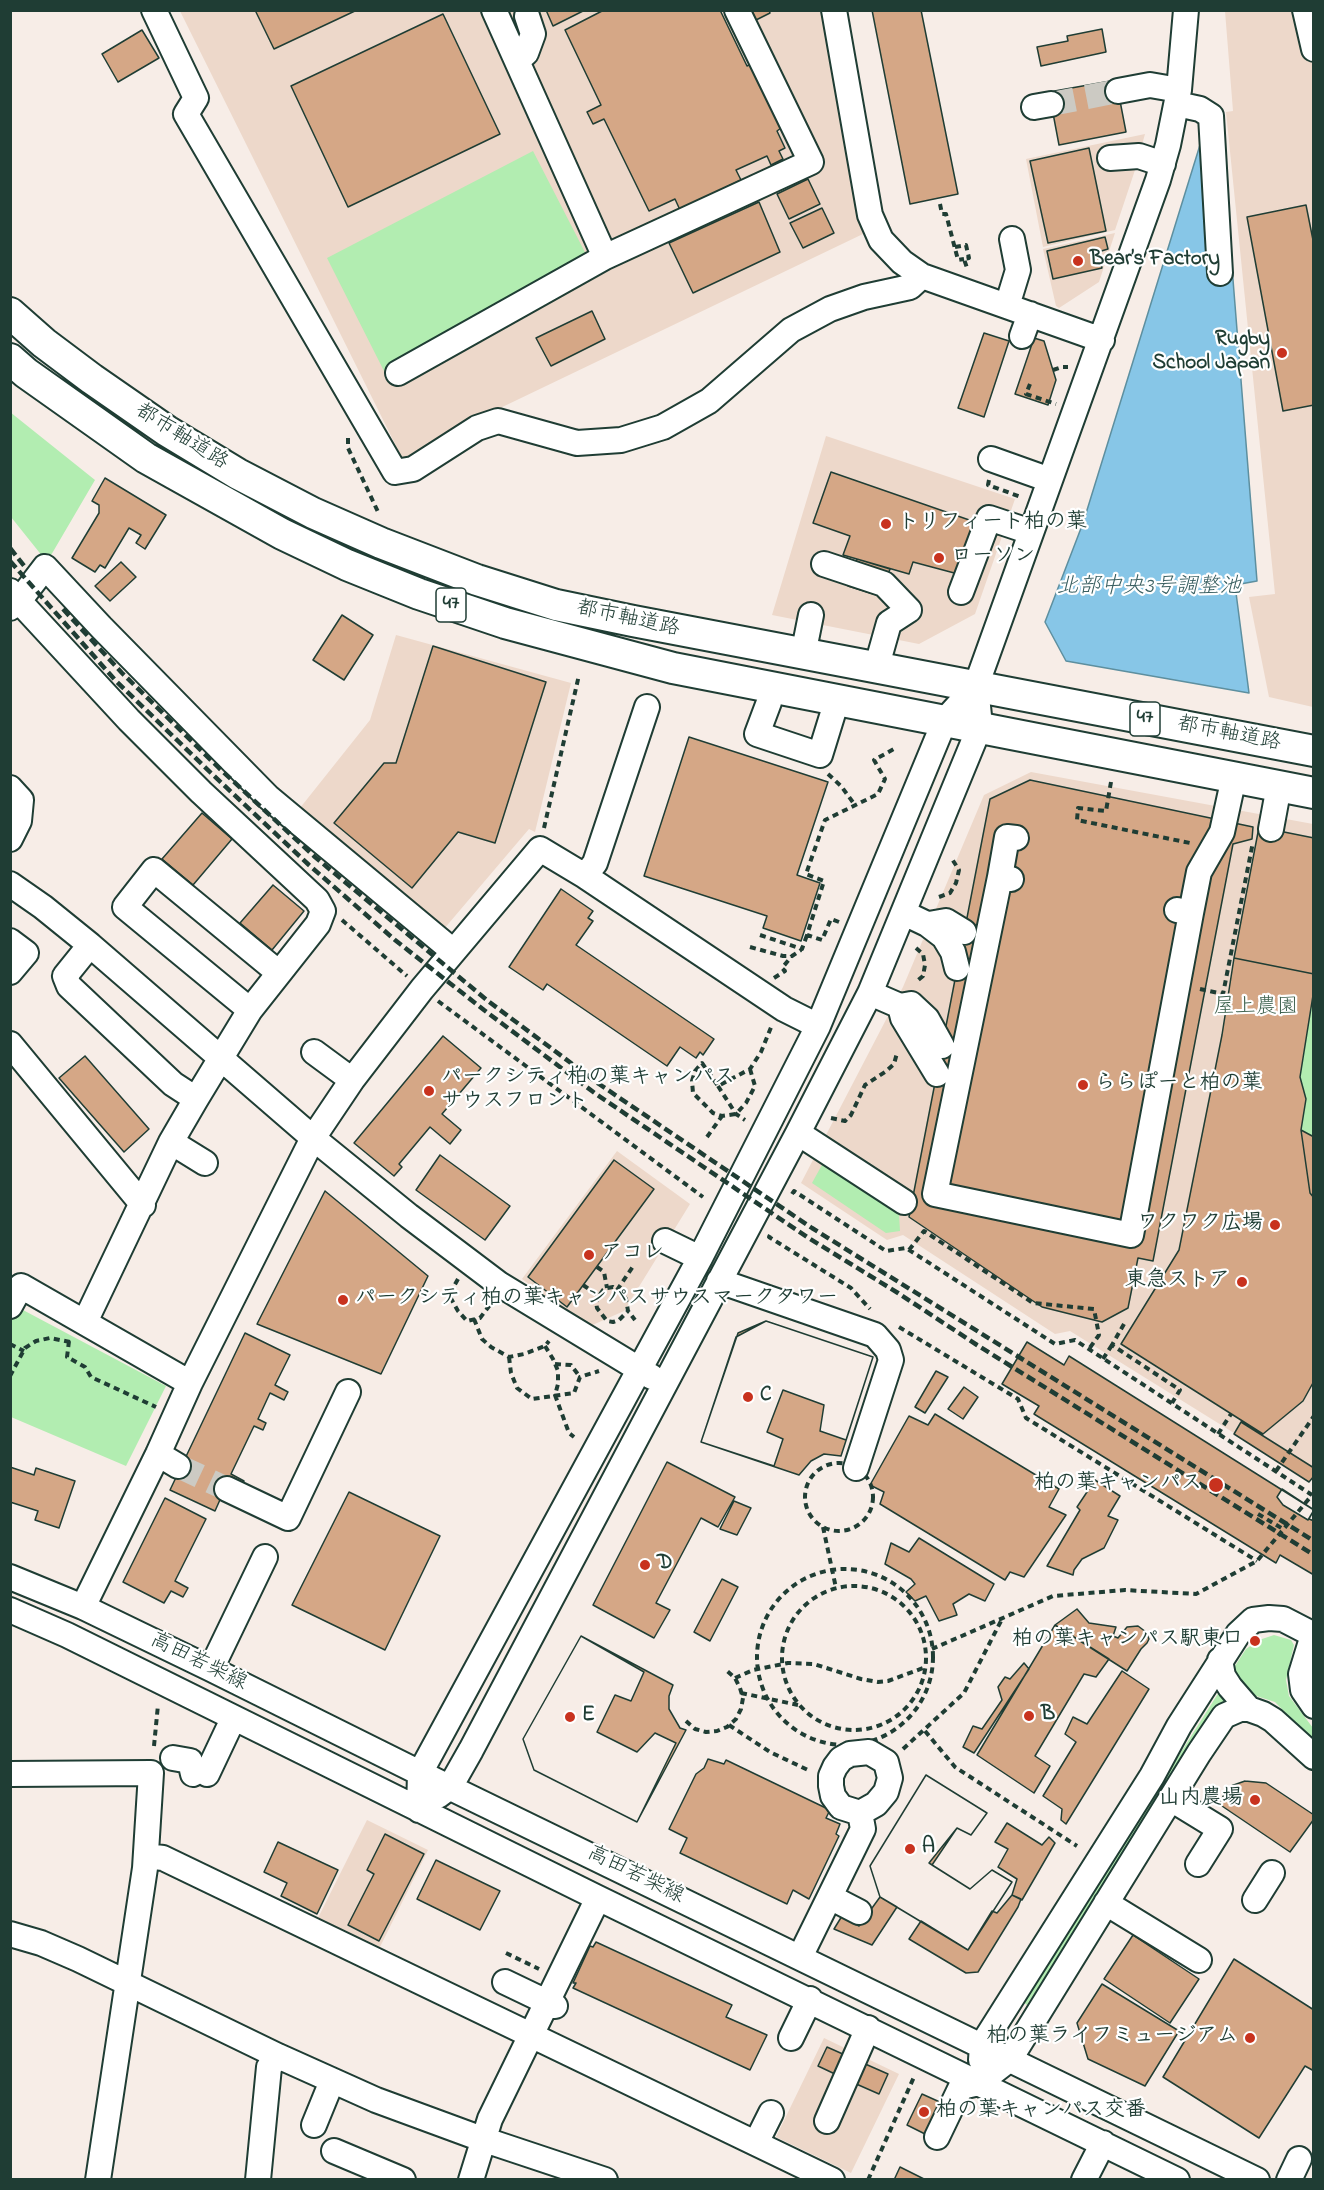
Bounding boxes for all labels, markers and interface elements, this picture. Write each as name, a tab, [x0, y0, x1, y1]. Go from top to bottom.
place label: Bear’s Factory	[1090, 248, 1220, 274]
marker: Bear’s Factory	[1071, 254, 1085, 268]
place label: Rugby School Japan	[1153, 328, 1270, 378]
marker: Rugby School Japan	[1275, 346, 1289, 360]
street label: 都市軸道路	[130, 399, 232, 477]
place label: トリフィート柏の葉	[898, 511, 1087, 537]
marker: トリフィート柏の葉	[879, 517, 893, 531]
place label: ローソン	[951, 545, 1035, 571]
marker: ローソン	[932, 551, 946, 565]
water label: 北部中央3号調整池	[1056, 575, 1242, 601]
road number: 47	[436, 588, 466, 622]
street label: 都市軸道路	[574, 597, 682, 643]
road number: 47	[1130, 702, 1160, 736]
street label: 都市軸道路	[1175, 713, 1283, 757]
park label: 屋上農園	[1214, 996, 1298, 1022]
place label: パークシティ柏の葉キャンパス サウスフロント	[441, 1066, 735, 1116]
place label: ららぽーと柏の葉	[1095, 1072, 1263, 1098]
marker: ららぽーと柏の葉	[1076, 1078, 1090, 1092]
marker: パークシティ柏の葉キャンパス サウスフロント	[422, 1084, 436, 1098]
place label: ワクワク広場	[1137, 1212, 1263, 1238]
marker: ワクワク広場	[1268, 1218, 1282, 1232]
place label: アコレ	[601, 1242, 664, 1268]
marker: アコレ	[582, 1248, 596, 1262]
place label: 東急ストア	[1125, 1269, 1230, 1295]
marker: 東急ストア	[1235, 1275, 1249, 1289]
place label: パークシティ柏の葉キャンパスサウスマークタワー	[355, 1287, 838, 1313]
marker: パークシティ柏の葉キャンパスサウスマークタワー	[336, 1293, 350, 1307]
place label: C	[760, 1384, 772, 1410]
marker: C	[741, 1390, 755, 1404]
place label: 柏の葉キャンパス	[1034, 1472, 1202, 1498]
marker: 柏の葉キャンパス	[1207, 1476, 1225, 1494]
place label: D	[657, 1552, 672, 1578]
marker: D	[638, 1558, 652, 1572]
place label: 柏の葉キャンパス駅東口	[1012, 1628, 1243, 1654]
street label: 高田若柴線	[145, 1629, 251, 1697]
marker: 柏の葉キャンパス駅東口	[1248, 1634, 1262, 1648]
place label: B	[1041, 1703, 1055, 1729]
place label: E	[582, 1704, 595, 1730]
marker: B	[1022, 1709, 1036, 1723]
marker: E	[563, 1710, 577, 1724]
place label: 山内農場	[1159, 1787, 1243, 1813]
marker: 山内農場	[1248, 1793, 1262, 1807]
place label: A	[922, 1836, 935, 1862]
street label: 高田若柴線	[582, 1842, 688, 1910]
marker: A	[903, 1842, 917, 1856]
place label: 柏の葉ライフミュージアム	[986, 2025, 1238, 2051]
marker: 柏の葉ライフミュージアム	[1243, 2031, 1257, 2045]
place label: 柏の葉キャンパス交番	[936, 2099, 1146, 2125]
marker: 柏の葉キャンパス交番	[917, 2105, 931, 2119]

